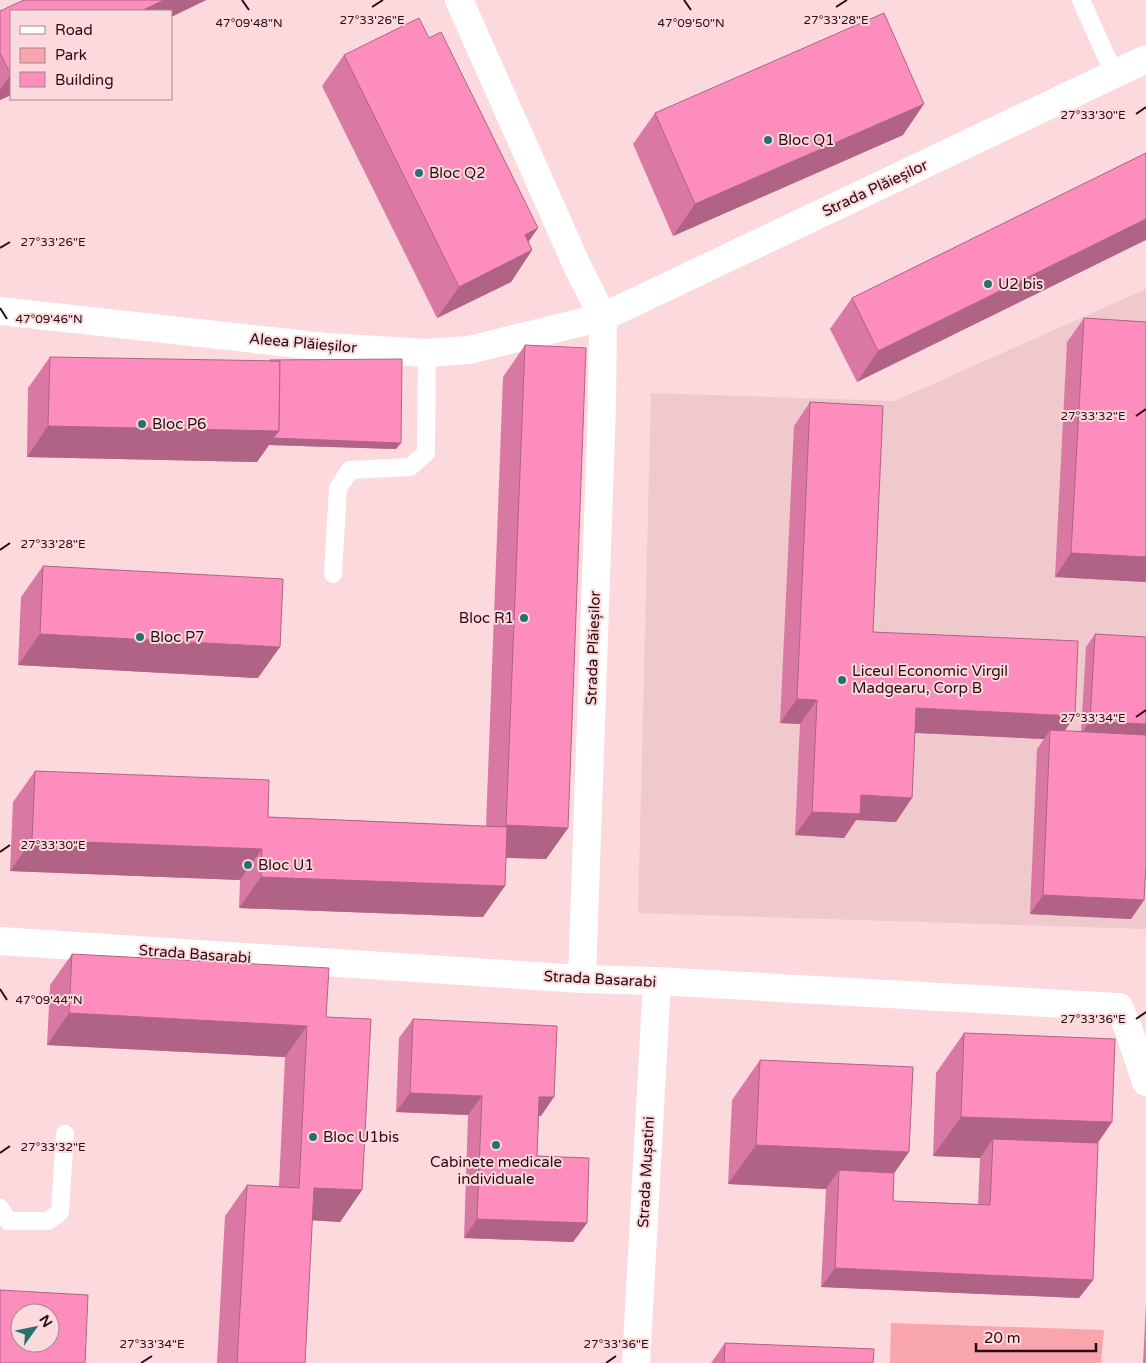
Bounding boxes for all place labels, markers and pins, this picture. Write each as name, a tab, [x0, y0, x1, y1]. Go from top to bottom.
place label: Bloc Q1	[778, 131, 835, 149]
marker: Bloc Q1	[762, 134, 774, 146]
place label: Bloc Q2	[429, 164, 486, 182]
marker: Bloc Q2	[413, 167, 425, 179]
place label: U2 bis	[998, 275, 1043, 293]
marker: U2 bis	[982, 278, 994, 290]
place label: Bloc P6	[152, 415, 207, 433]
marker: Bloc P6	[136, 418, 148, 430]
place label: Bloc R1	[459, 609, 514, 627]
marker: Bloc R1	[518, 612, 530, 624]
place label: Bloc P7	[150, 628, 205, 646]
marker: Bloc P7	[134, 631, 146, 643]
place label: Liceul Economic Virgil Madgearu, Corp B	[852, 662, 1008, 697]
marker: Liceul Economic Virgil Madgearu, Corp B	[836, 674, 848, 686]
place label: Bloc U1	[258, 856, 314, 874]
marker: Bloc U1	[242, 859, 254, 871]
place label: Bloc U1bis	[323, 1128, 399, 1146]
marker: Bloc U1bis	[307, 1131, 319, 1143]
marker: Cabinete medicale individuale	[490, 1139, 502, 1151]
place label: Cabinete medicale individuale	[430, 1153, 562, 1188]

